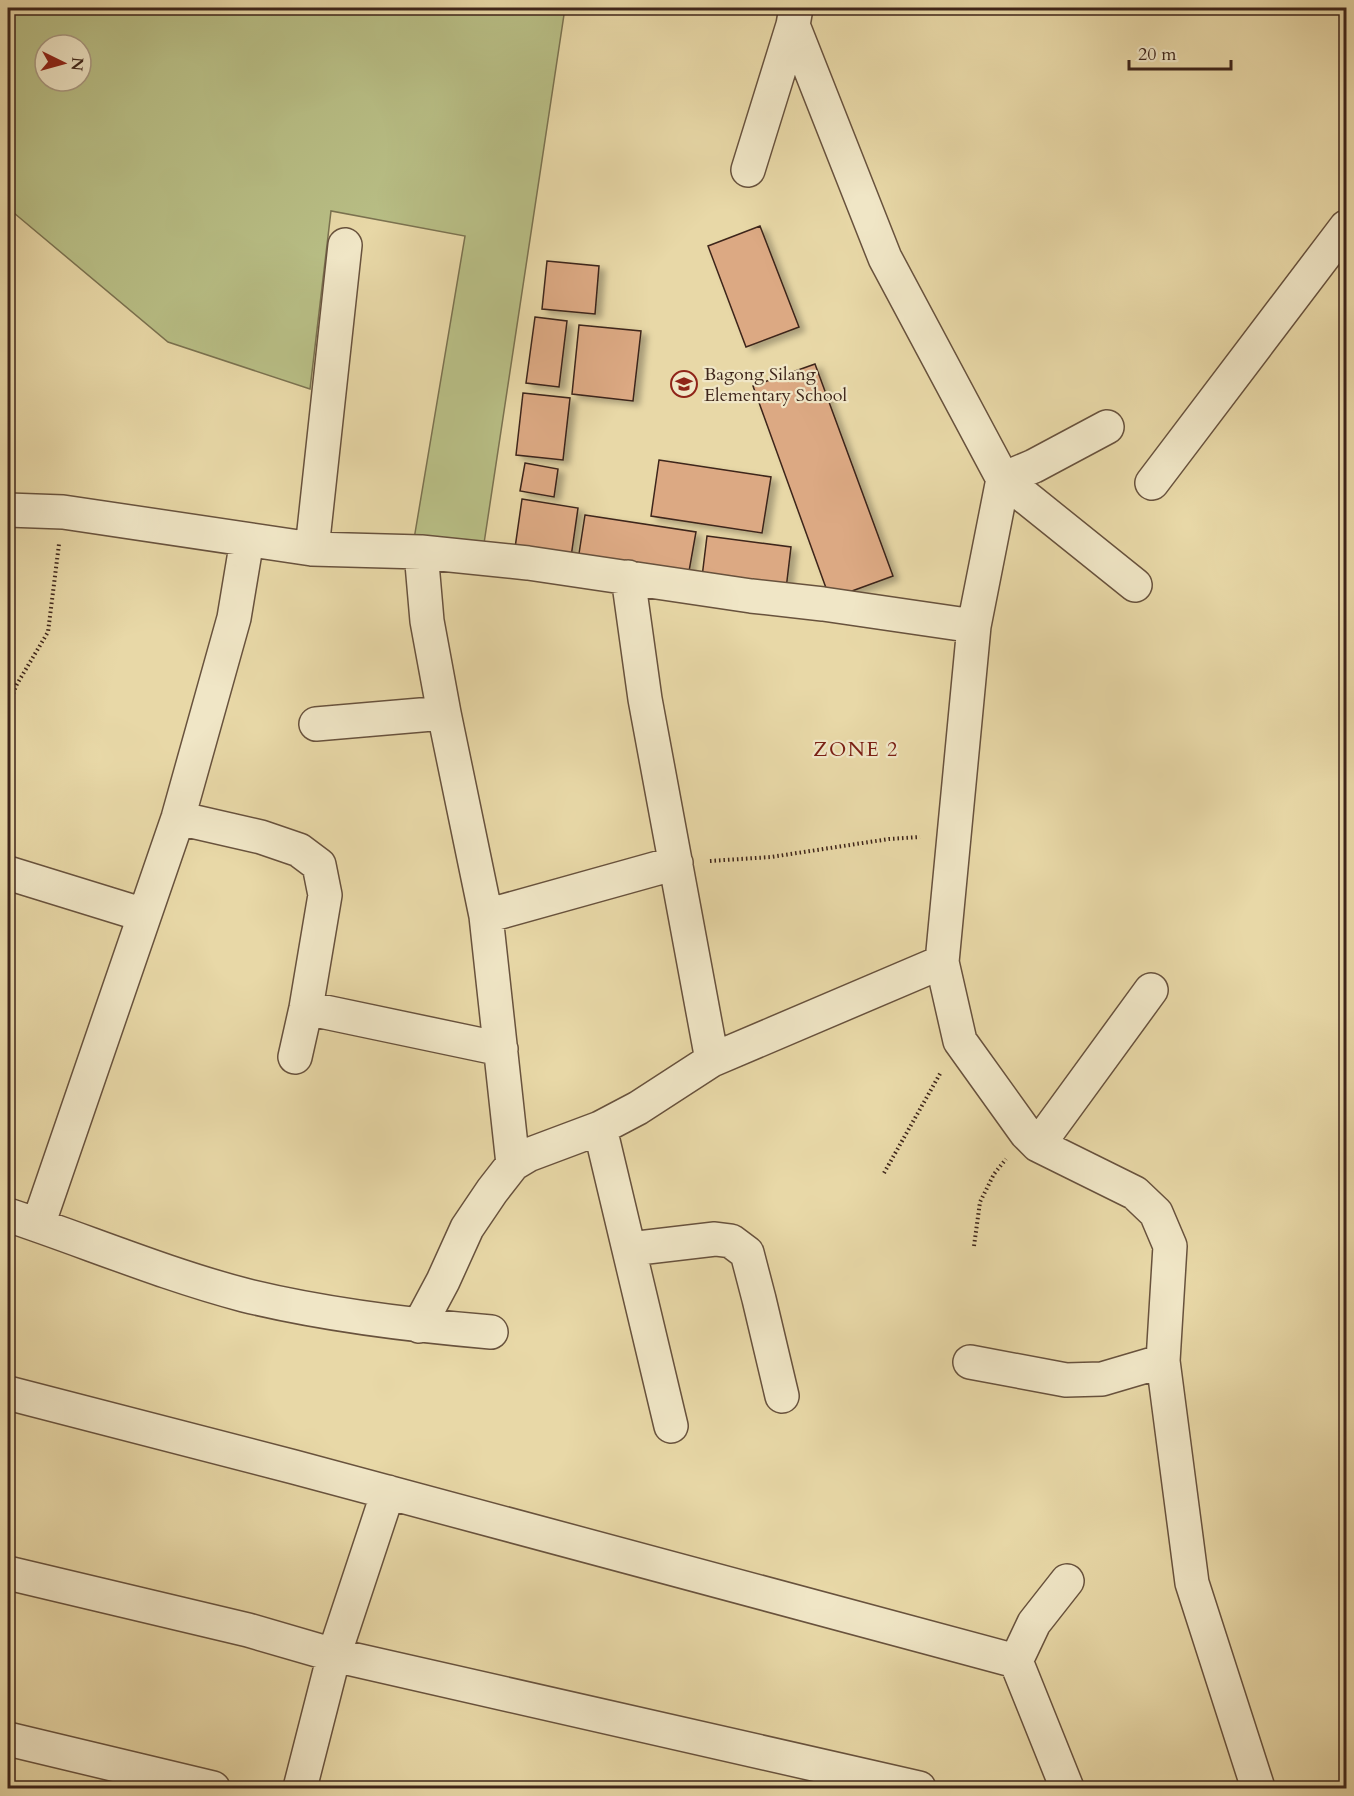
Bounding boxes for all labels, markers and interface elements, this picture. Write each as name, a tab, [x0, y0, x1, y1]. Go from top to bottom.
north arrow	[33, 33, 93, 93]
scale bar	[1129, 33, 1231, 71]
text: 20 m	[1138, 42, 1177, 67]
text: N	[65, 56, 89, 72]
place label: Bagong Silang Elementary School	[704, 362, 847, 408]
school or university icon: Bagong Silang Elementary School	[669, 369, 699, 399]
district label: ZONE 2	[813, 736, 899, 763]

